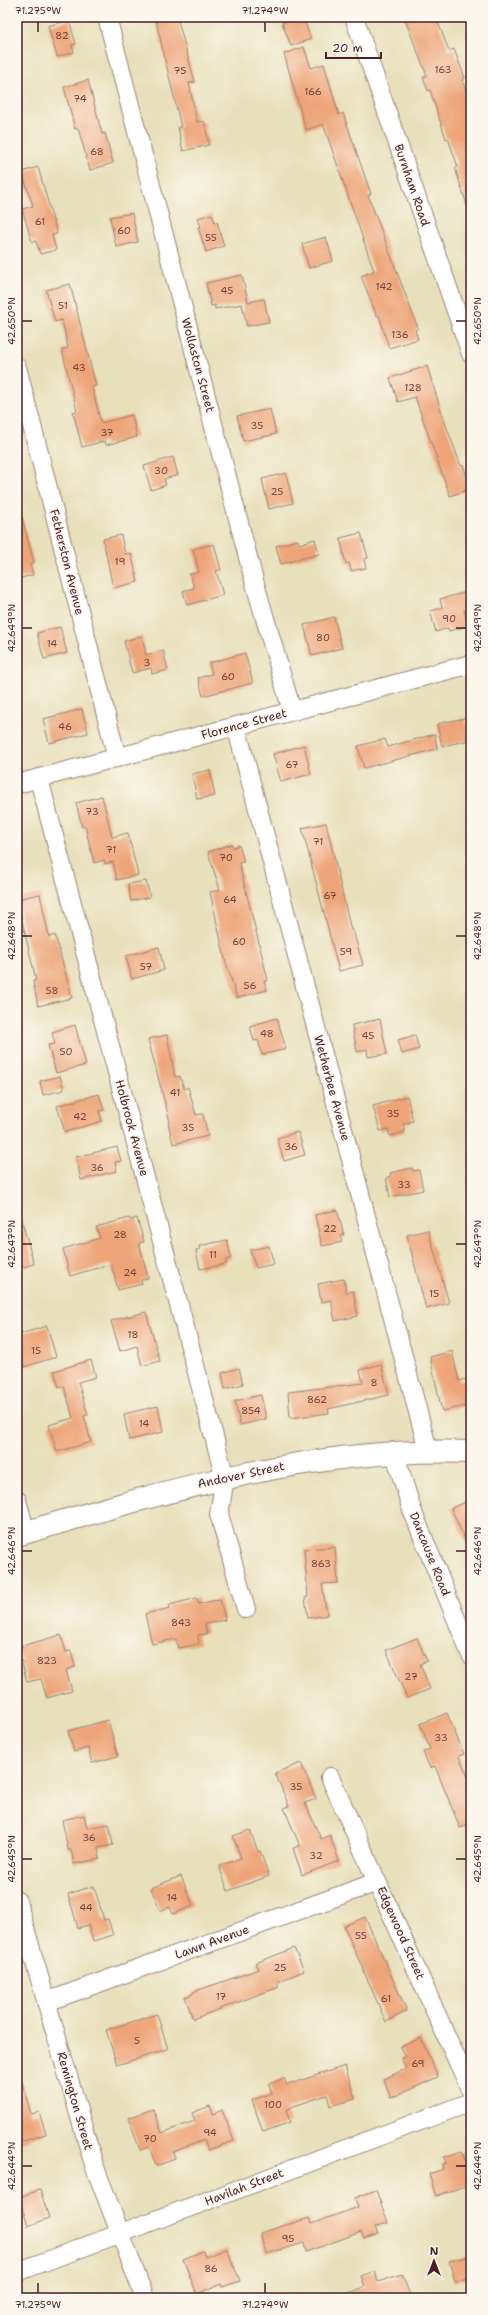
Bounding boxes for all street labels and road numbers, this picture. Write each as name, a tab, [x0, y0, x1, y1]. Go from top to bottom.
street label: Burnham Road	[390, 142, 434, 229]
street label: Wollaston Street	[178, 316, 218, 414]
street label: Fetherston Avenue	[46, 507, 88, 617]
street label: Florence Street	[199, 705, 289, 743]
street label: Wetherbee Avenue	[310, 1033, 354, 1143]
street label: Holbrook Avenue	[111, 1078, 153, 1178]
street label: Andover Street	[196, 1458, 286, 1492]
street label: Dancause Road	[406, 1510, 454, 1599]
street label: Edgewood Street	[373, 1884, 429, 1982]
street label: Lawn Avenue	[173, 1921, 251, 1963]
street label: Remington Street	[53, 2050, 97, 2152]
street label: Havilah Street	[202, 2165, 286, 2209]

